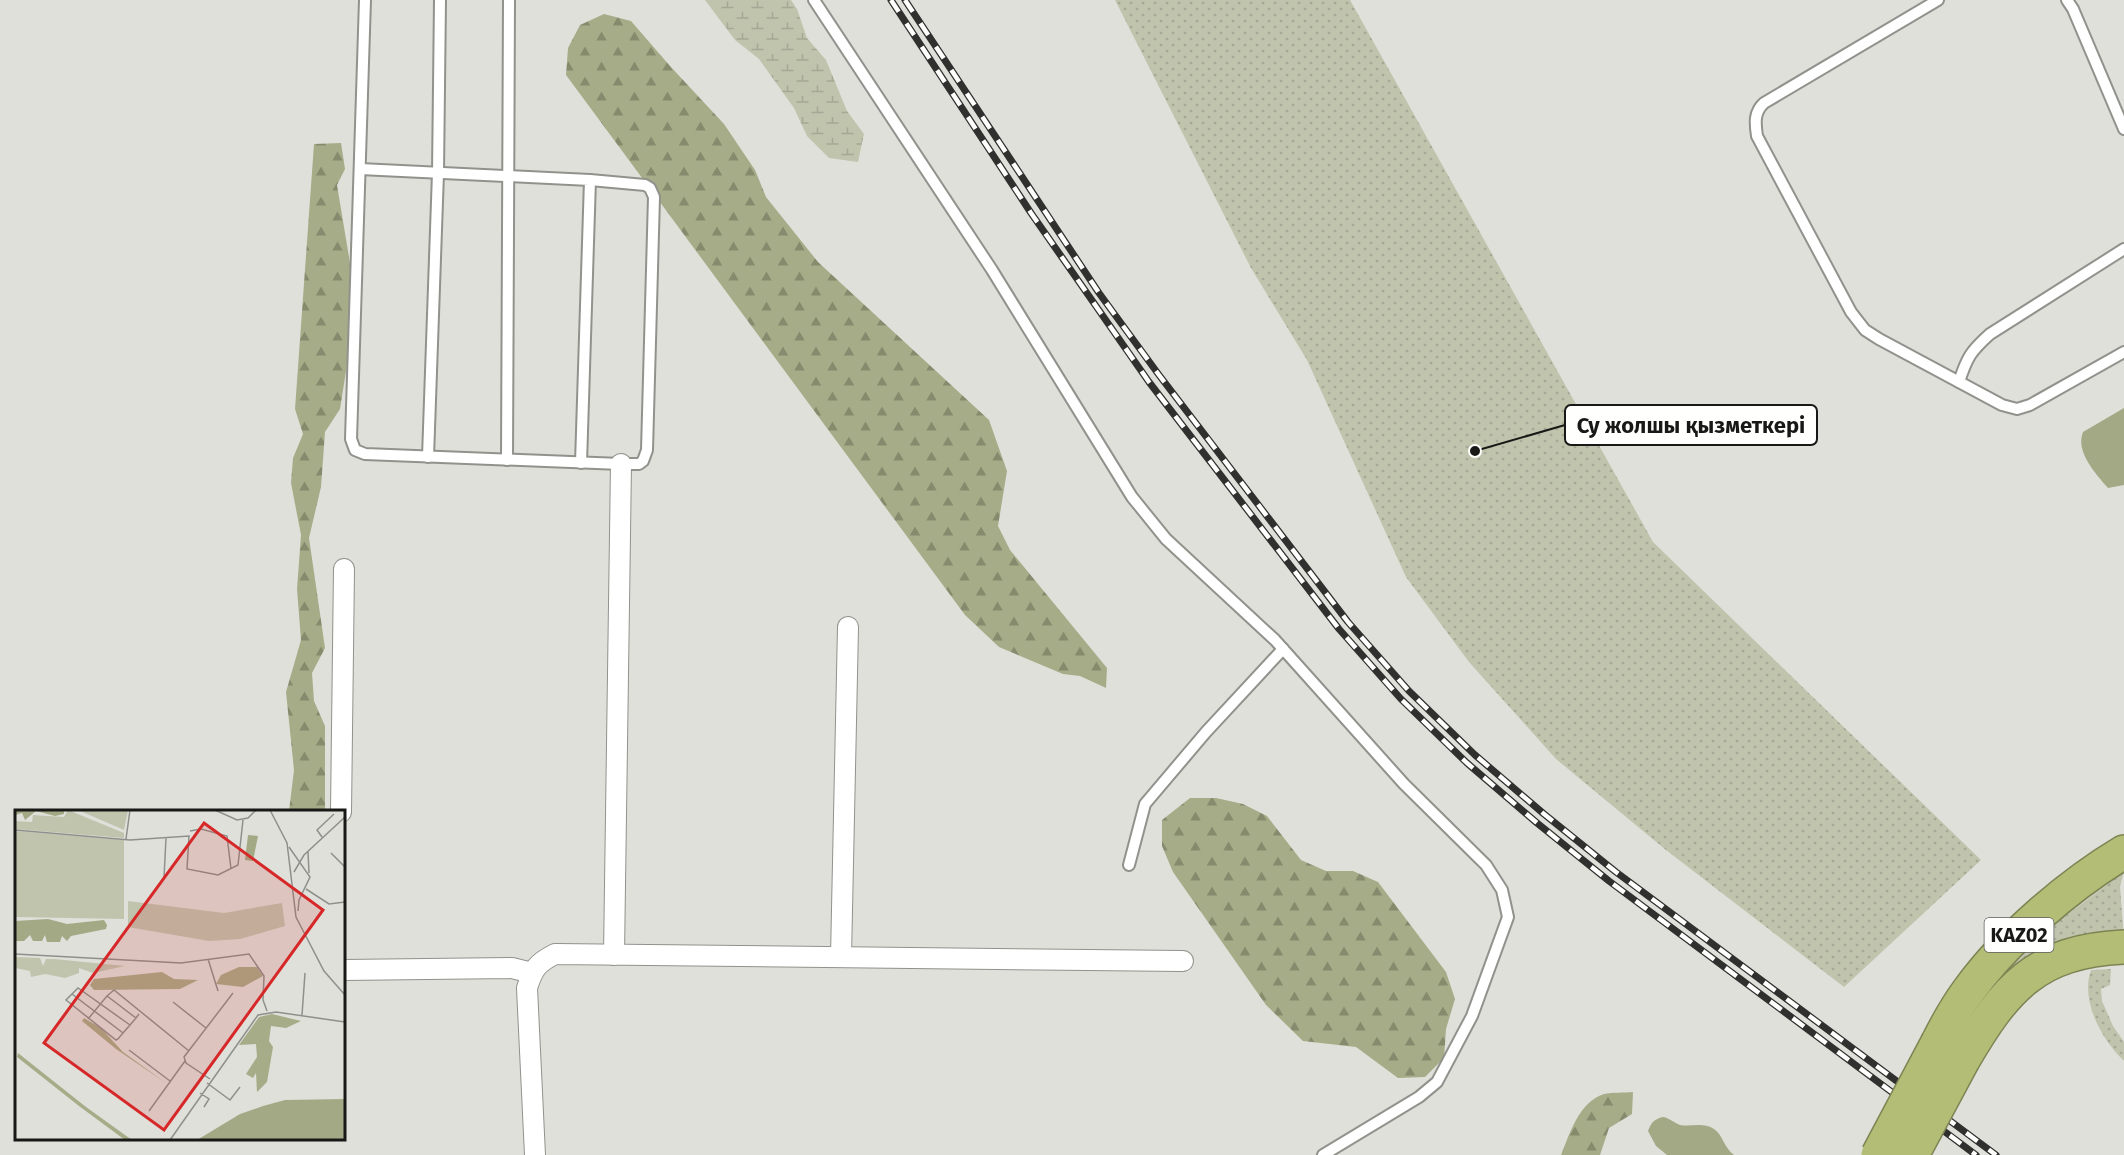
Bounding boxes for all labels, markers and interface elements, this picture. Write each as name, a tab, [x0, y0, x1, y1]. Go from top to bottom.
callout: Су жолшы қызметкері	[1565, 405, 1817, 445]
text: Су жолшы қызметкері	[1577, 412, 1805, 439]
inset map	[15, 810, 345, 1140]
road number: KAZ02	[1984, 918, 2054, 952]

